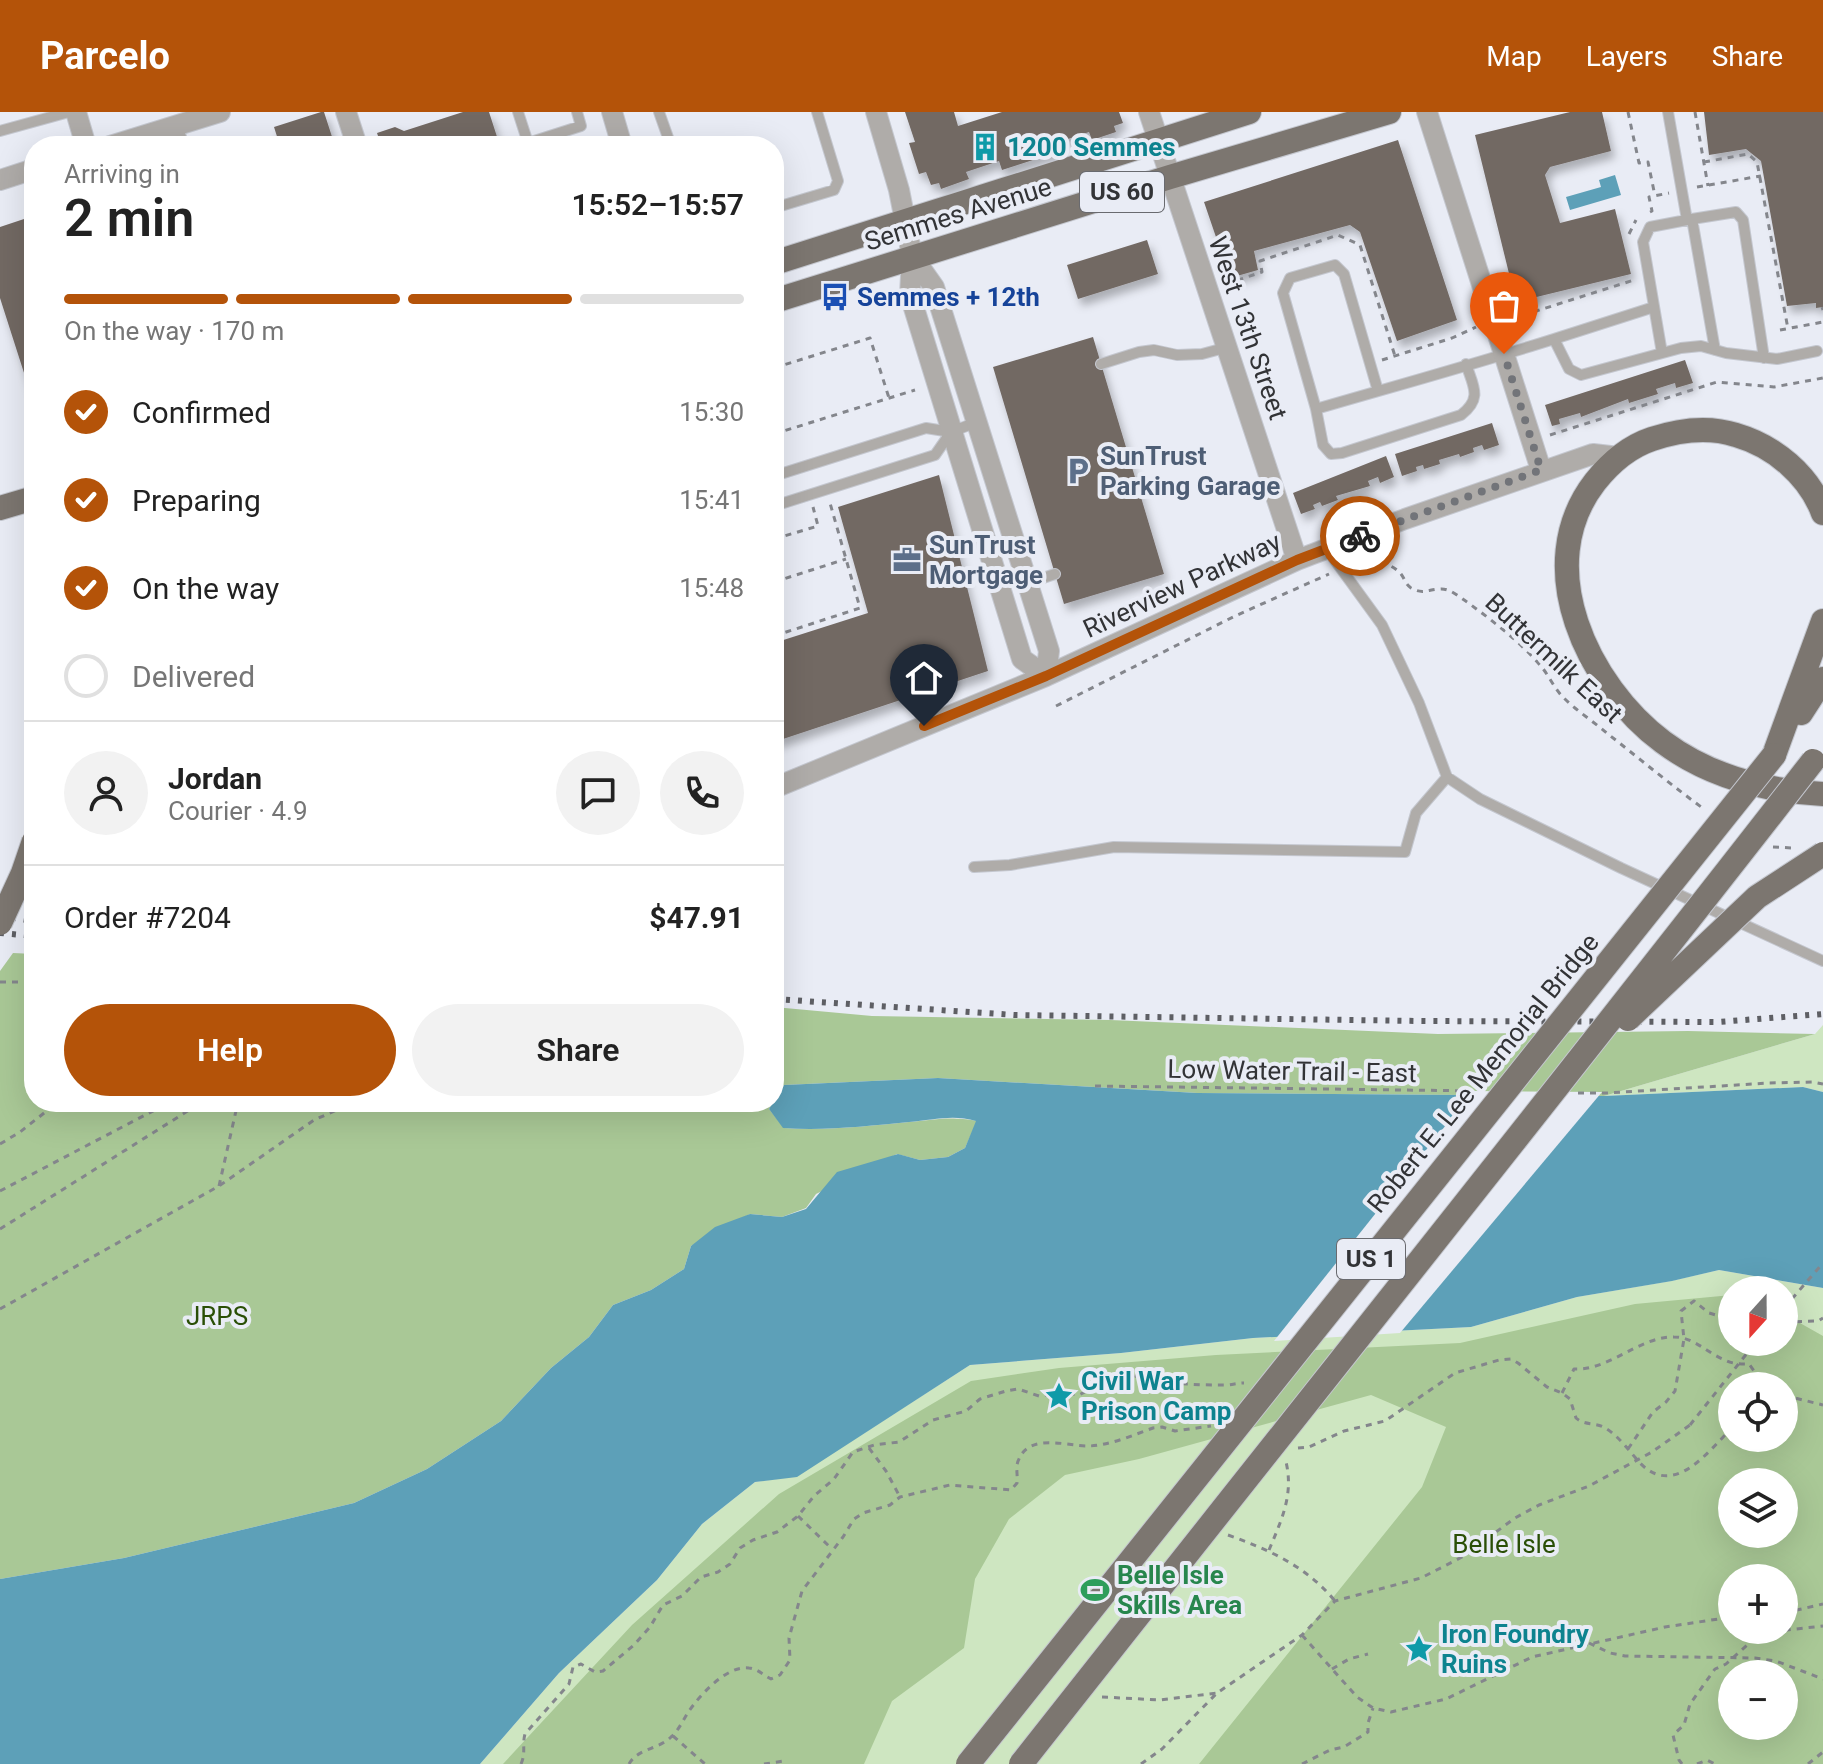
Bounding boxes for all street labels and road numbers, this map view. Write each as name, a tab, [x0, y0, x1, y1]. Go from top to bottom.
street label: Semmes Avenue	[861, 171, 1055, 257]
road number: US 60	[1080, 172, 1164, 212]
street label: West 13th Street	[1203, 232, 1293, 424]
street label: Riverview Parkway	[1078, 526, 1286, 644]
street label: Buttermilk East	[1479, 587, 1629, 729]
street label: Robert E. Lee Memorial Bridge	[1361, 927, 1605, 1219]
street label: Low Water Trail - East	[1167, 1054, 1417, 1088]
road number: US 1	[1337, 1239, 1405, 1279]

